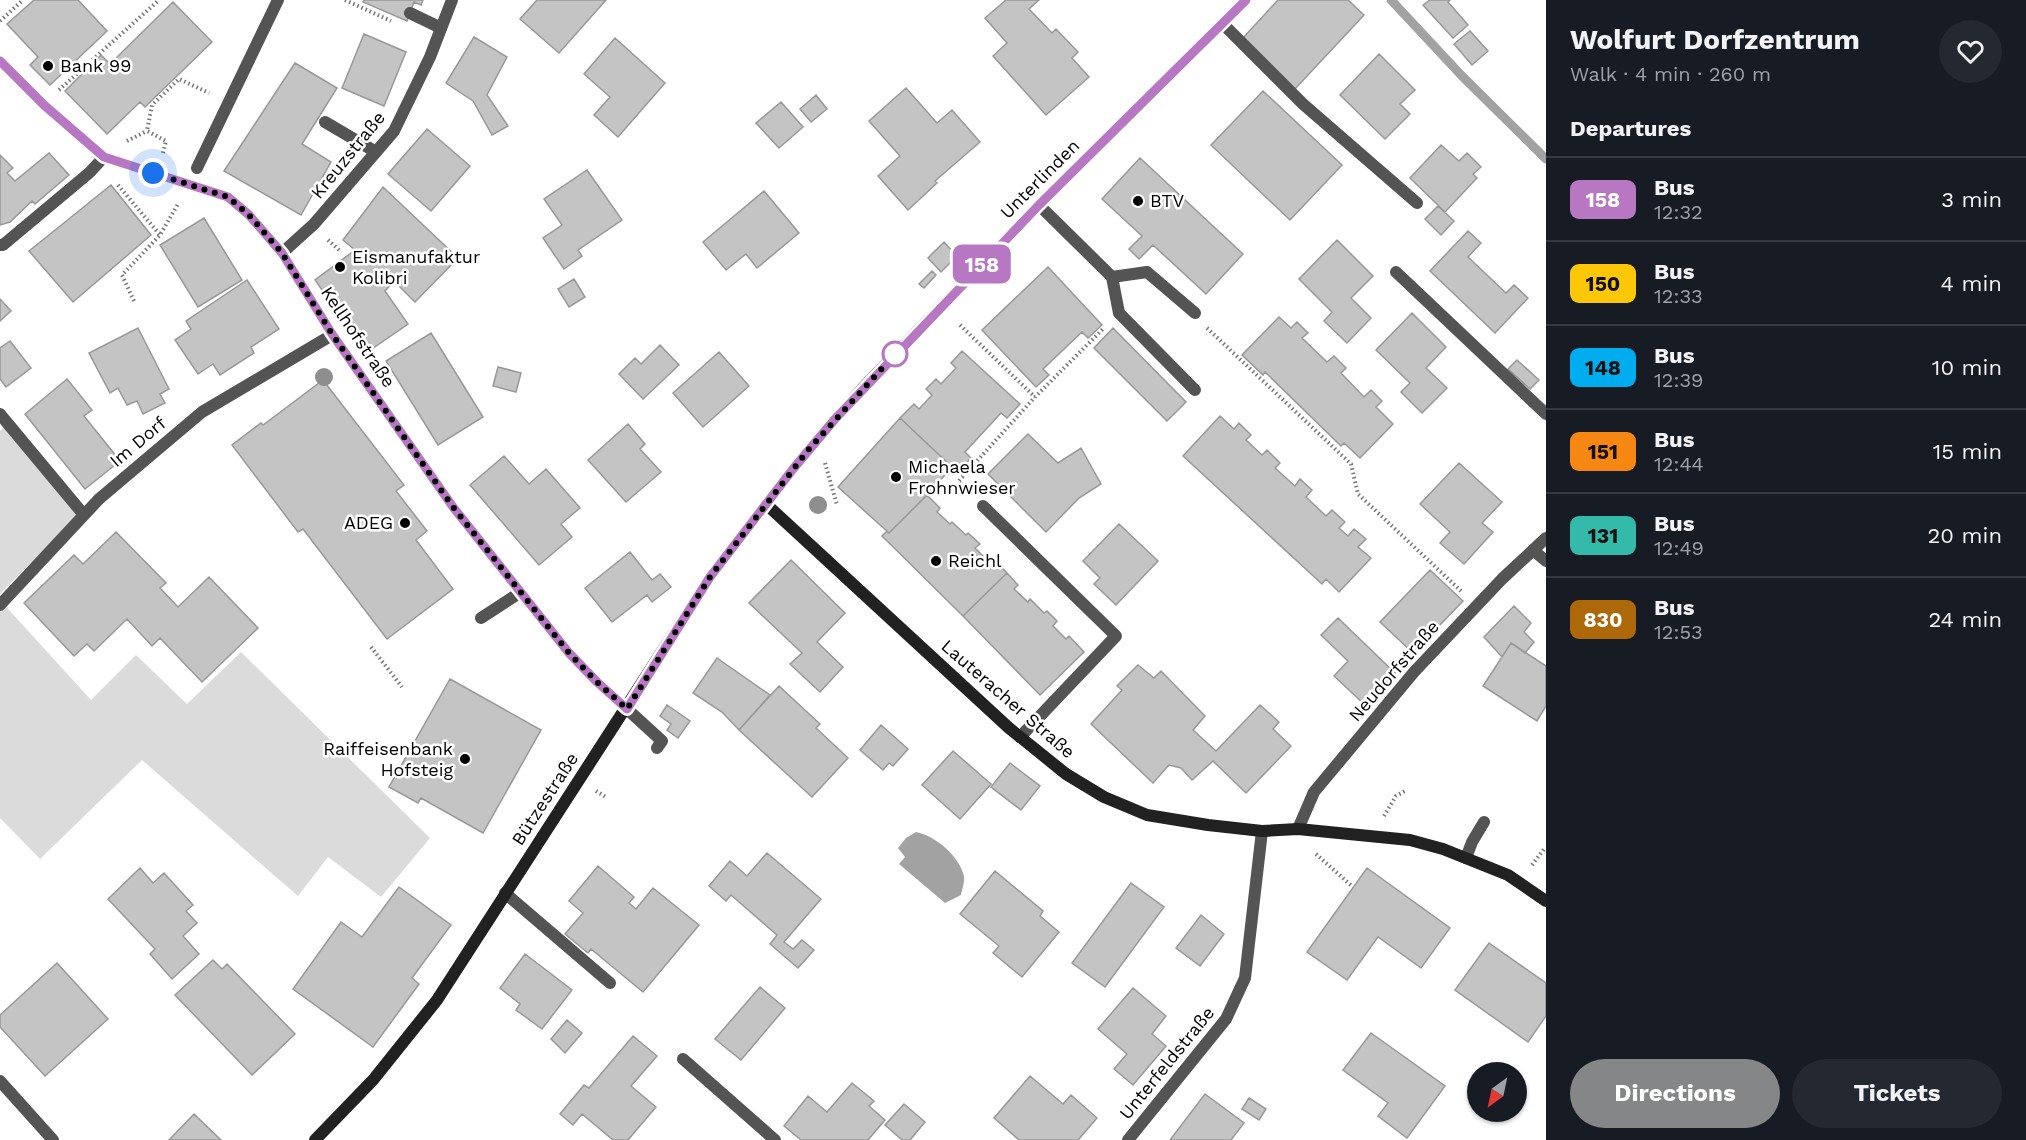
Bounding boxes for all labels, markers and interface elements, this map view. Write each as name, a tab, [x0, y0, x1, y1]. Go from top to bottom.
button: heart	[1939, 20, 2002, 83]
text: Wolfurt Dorfzentrum	[1570, 23, 1860, 56]
place label: Bank 99	[60, 55, 131, 76]
marker: Bank 99	[41, 59, 55, 73]
text: Walk · 4 min · 260 m	[1570, 62, 1771, 86]
street label: Kreuzstraße	[306, 107, 389, 202]
text: Departures	[1570, 116, 1691, 141]
street label: Unterlinden	[996, 135, 1084, 223]
your location	[138, 158, 168, 188]
text: Bus	[1654, 175, 1694, 200]
text: 158	[1586, 187, 1620, 212]
text: 3 min	[1941, 187, 2002, 212]
place label: BTV	[1150, 190, 1184, 211]
marker: BTV	[1131, 194, 1145, 208]
text: 12:32	[1654, 200, 1703, 224]
line badge: 158	[948, 244, 1016, 284]
place label: Eismanufaktur Kolibri	[352, 246, 480, 288]
text: 158	[965, 252, 999, 277]
text: Bus	[1654, 259, 1694, 284]
marker: Eismanufaktur Kolibri	[333, 260, 347, 274]
text: 150	[1586, 271, 1620, 296]
text: 4 min	[1941, 271, 2002, 296]
street label: Kellhofstraße	[317, 282, 400, 391]
text: 12:33	[1654, 284, 1703, 308]
unlabelled marker	[882, 341, 908, 367]
text: Bus	[1654, 343, 1694, 368]
text: 148	[1585, 355, 1621, 380]
text: 10 min	[1932, 355, 2002, 380]
text: 12:39	[1654, 368, 1703, 392]
street label: Im Dorf	[105, 412, 170, 471]
text: Bus	[1654, 427, 1694, 452]
text: 151	[1588, 439, 1618, 464]
text: 15 min	[1933, 439, 2002, 464]
text: 12:44	[1654, 452, 1704, 476]
place label: Michaela Frohnwieser	[908, 456, 1016, 498]
marker: Michaela Frohnwieser	[889, 470, 903, 484]
text: Bus	[1654, 511, 1694, 536]
place label: ADEG	[344, 512, 393, 533]
marker: ADEG	[398, 516, 412, 530]
text: 131	[1588, 523, 1618, 548]
text: 20 min	[1928, 523, 2002, 548]
text: 12:49	[1654, 536, 1704, 560]
place label: Reichl	[948, 550, 1002, 571]
marker: Reichl	[929, 554, 943, 568]
text: Bus	[1654, 595, 1694, 620]
text: 830	[1584, 607, 1622, 632]
text: 24 min	[1928, 607, 2002, 632]
street label: Neudorfstraße	[1344, 616, 1443, 725]
text: 12:53	[1654, 620, 1703, 644]
street label: Lauteracher Straße	[937, 635, 1079, 762]
place label: Raiffeisenbank Hofsteig	[323, 738, 453, 780]
street label: Bützestraße	[507, 749, 582, 849]
marker: Raiffeisenbank Hofsteig	[458, 752, 472, 766]
street label: Unterfeldstraße	[1115, 1002, 1218, 1123]
button: Directions	[1570, 1059, 1780, 1128]
button: Tickets	[1792, 1059, 2002, 1128]
north arrow	[1467, 1062, 1527, 1122]
map controls	[1467, 1062, 1527, 1122]

